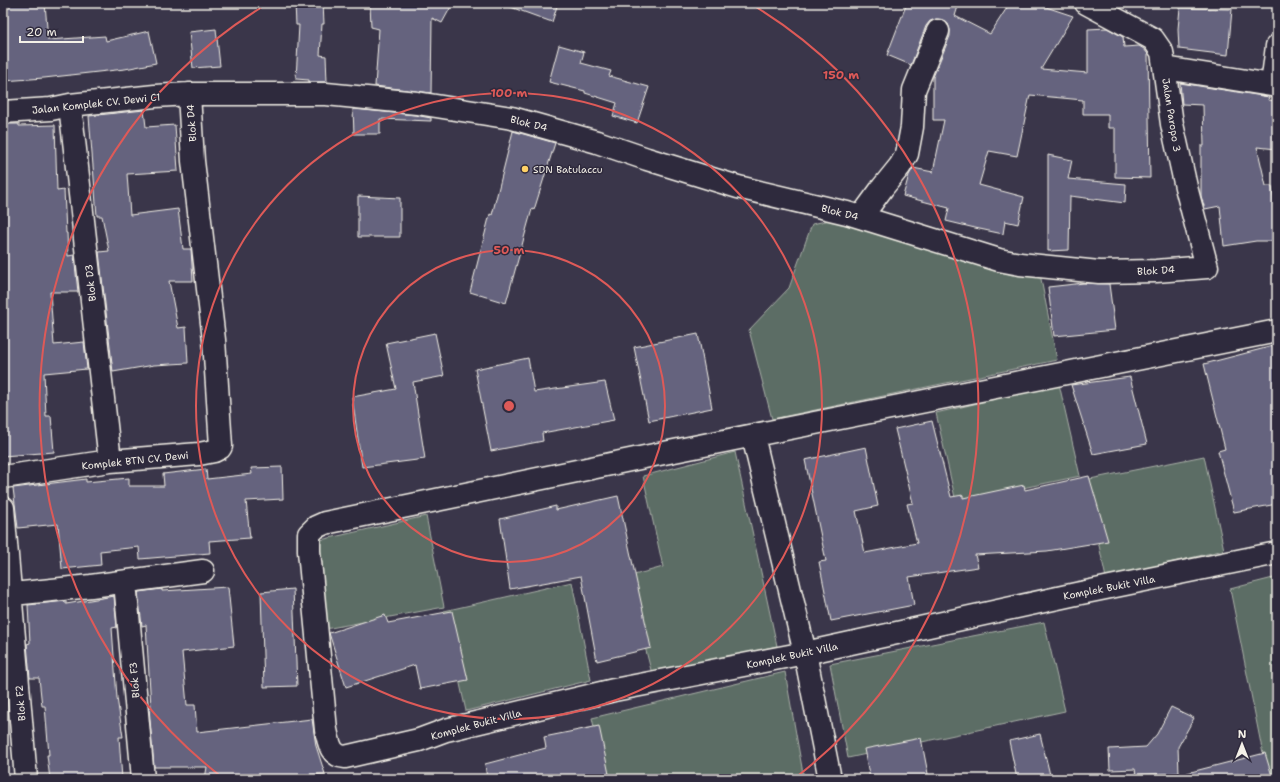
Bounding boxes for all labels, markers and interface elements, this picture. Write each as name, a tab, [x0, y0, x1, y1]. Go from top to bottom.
scale bar	[20, 18, 83, 44]
text: 20 m	[26, 24, 57, 40]
text: 150 m	[823, 67, 859, 83]
street label: Jalan Paropo 3	[1159, 77, 1184, 153]
text: 100 m	[491, 85, 528, 101]
street label: Jalan Komplek CV. Dewi C1	[31, 90, 161, 117]
street label: Blok D4	[184, 104, 199, 142]
street label: Blok D4	[509, 113, 549, 134]
place label: SDN Batulaccu	[533, 163, 603, 176]
marker: SDN Batulaccu	[520, 164, 530, 174]
street label: Blok D4	[820, 202, 860, 223]
text: 50 m	[494, 242, 525, 258]
street label: Blok D4	[1137, 263, 1175, 278]
street label: Blok D3	[82, 264, 99, 302]
centre of rings	[502, 399, 516, 413]
street label: Komplek BTN CV. Dewi	[81, 448, 189, 473]
street label: Komplek Bukit Villa	[1062, 572, 1157, 603]
street label: Komplek Bukit Villa	[745, 639, 840, 672]
street label: Blok F3	[126, 661, 143, 699]
street label: Blok F2	[12, 684, 29, 722]
street label: Komplek Bukit Villa	[429, 706, 524, 743]
north arrow	[1222, 724, 1262, 764]
text: N	[1238, 727, 1247, 742]

